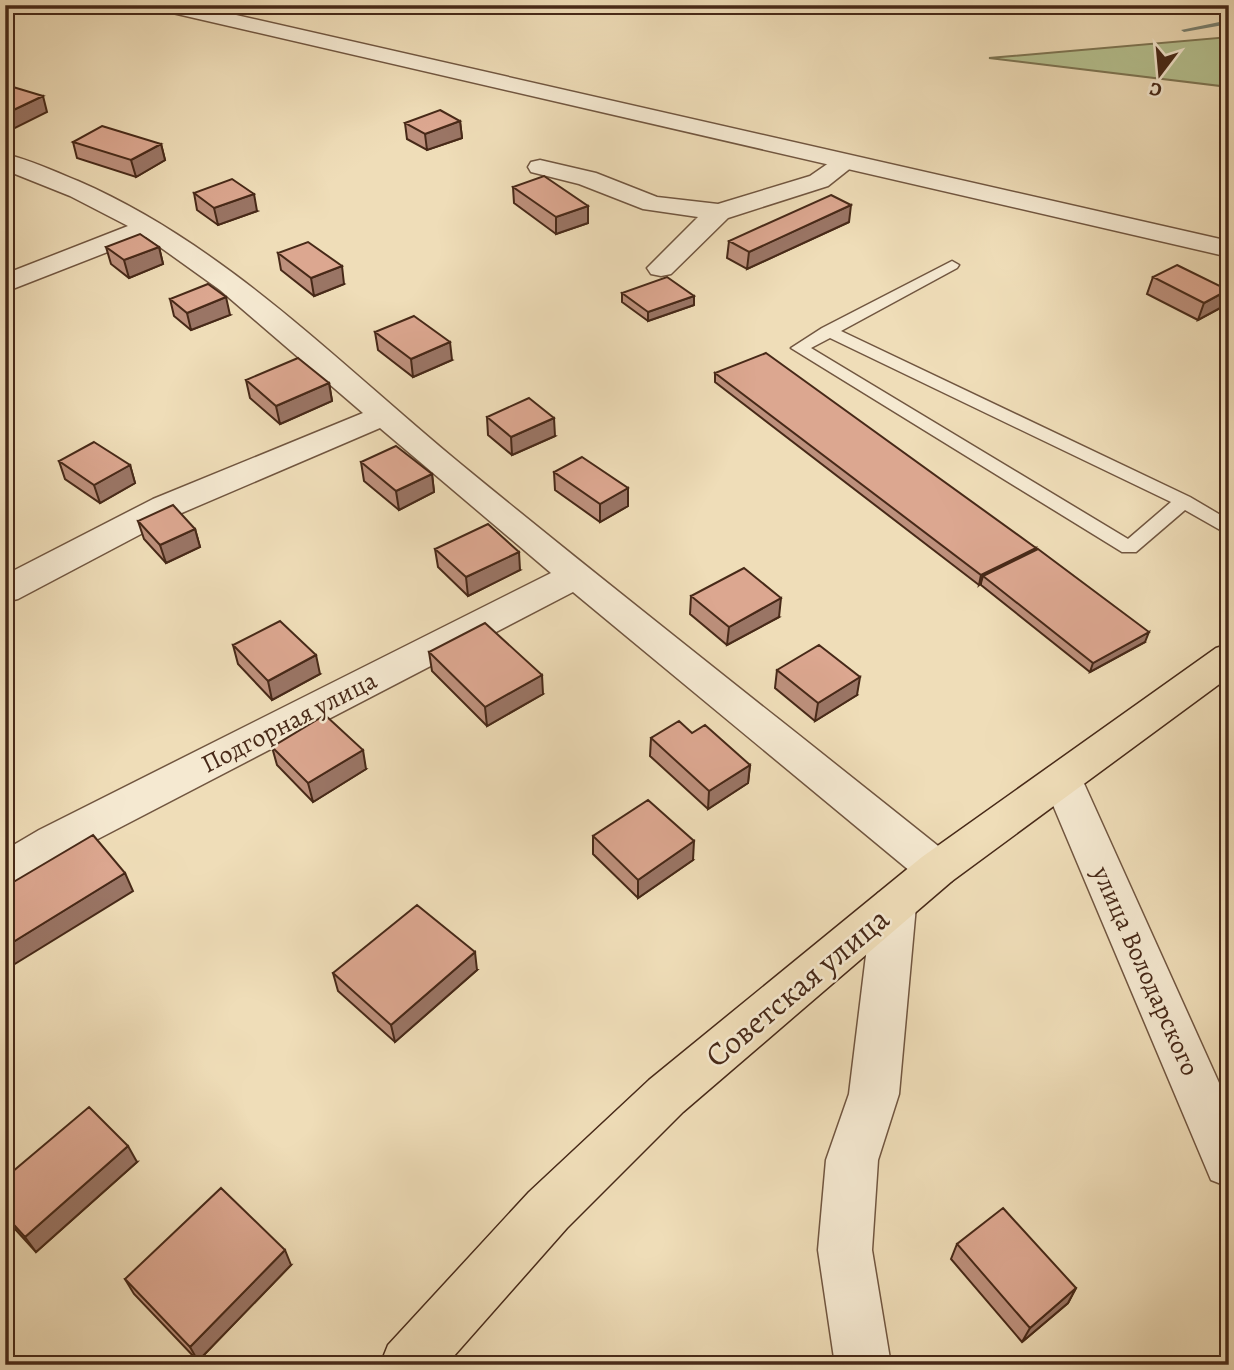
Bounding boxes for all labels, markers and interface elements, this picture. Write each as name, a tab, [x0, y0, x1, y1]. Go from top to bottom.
north arrow	[1126, 38, 1196, 108]
text: С	[1146, 75, 1165, 103]
street label: Подгорная улица	[195, 663, 383, 781]
street label: улица Володарского	[1084, 860, 1208, 1081]
street label: Советская улица	[696, 897, 899, 1077]

